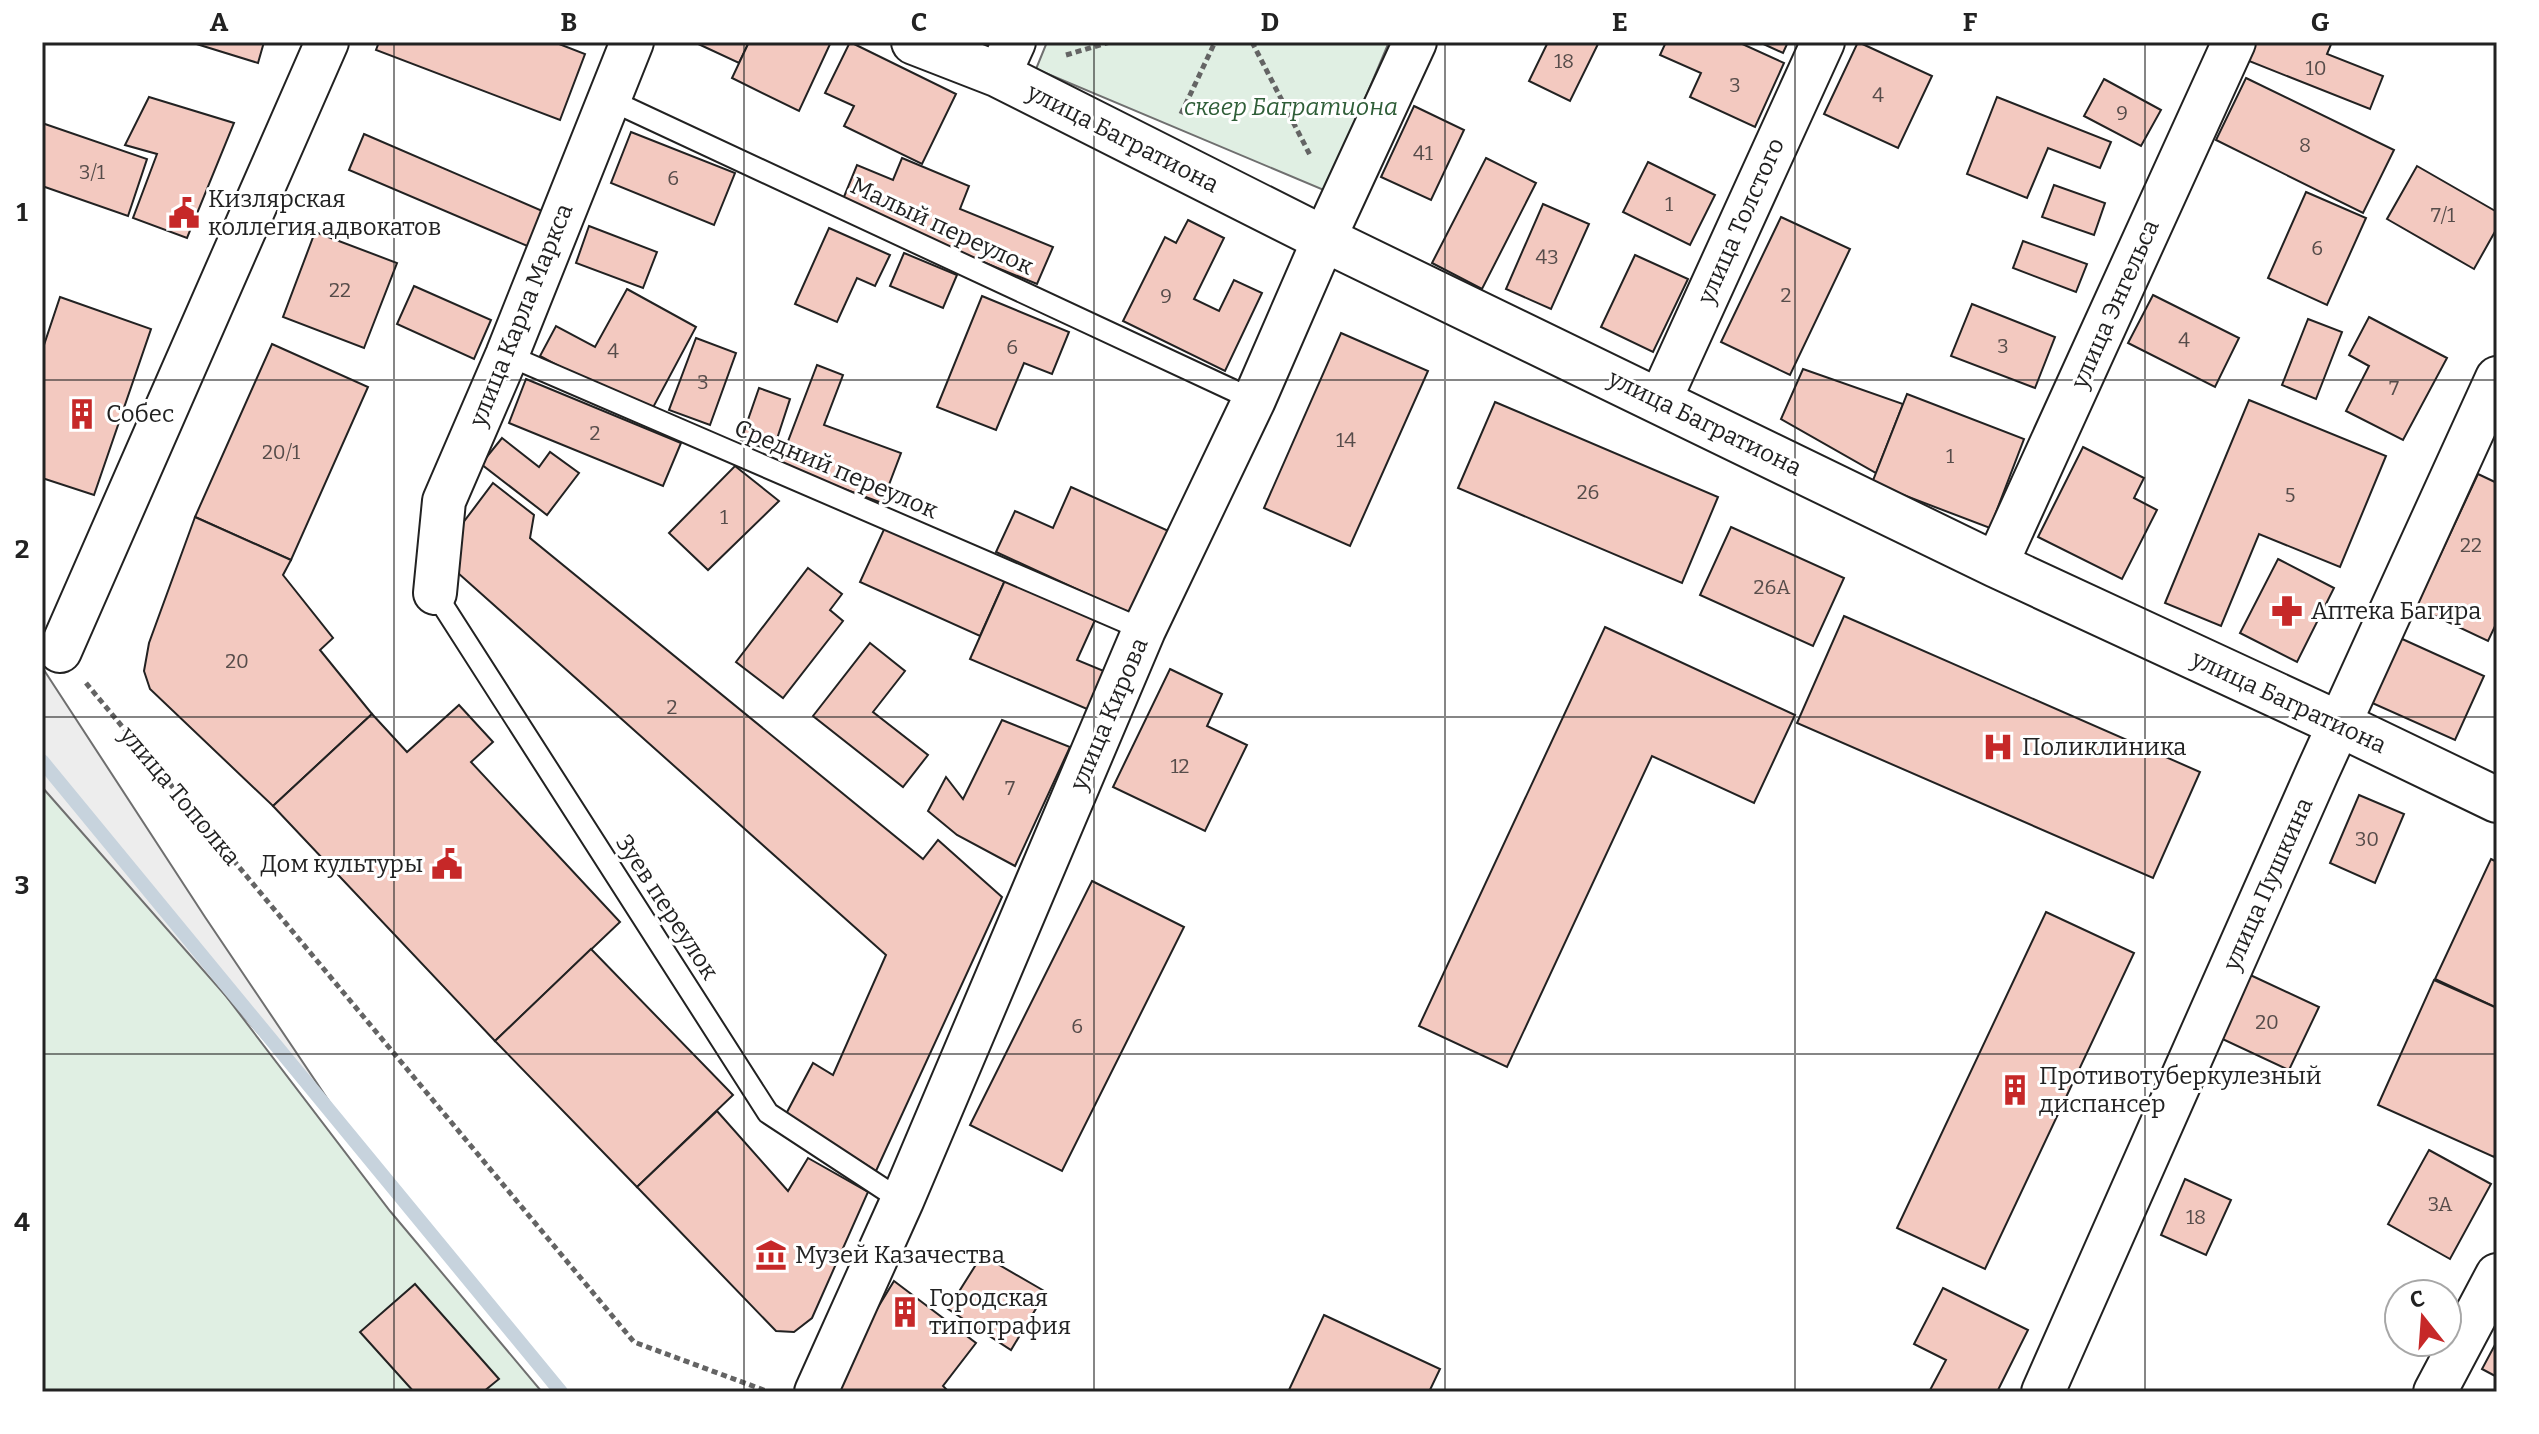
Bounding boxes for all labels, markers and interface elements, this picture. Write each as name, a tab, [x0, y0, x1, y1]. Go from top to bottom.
text: A	[210, 7, 229, 38]
text: B	[561, 7, 577, 38]
text: C	[911, 7, 927, 38]
text: D	[1261, 7, 1279, 38]
text: E	[1612, 7, 1628, 38]
text: F	[1963, 7, 1978, 38]
text: G	[2311, 7, 2330, 38]
house number: 18	[1554, 49, 1574, 73]
house number: 10	[2306, 56, 2326, 80]
house number: 3	[1729, 73, 1741, 97]
street label: улица Багратиона	[1022, 77, 1224, 198]
house number: 4	[1872, 83, 1884, 107]
park label: сквер Багратиона	[1184, 93, 1398, 121]
house number: 9	[2116, 101, 2128, 125]
house number: 8	[2299, 133, 2311, 157]
street label: улица Толстого	[1692, 134, 1790, 309]
house number: 41	[1413, 141, 1433, 165]
house number: 3/1	[79, 160, 105, 184]
house number: 6	[667, 166, 679, 190]
street label: Малый переулок	[846, 171, 1038, 281]
place label: Кизлярская коллегия адвокатов	[208, 185, 441, 241]
house number: 1	[1665, 192, 1673, 216]
public building icon: Кизлярская коллегия адвокатов	[167, 196, 201, 230]
text: 1	[16, 197, 28, 228]
street label: улица Карла Маркса	[463, 200, 578, 431]
house number: 7/1	[2431, 203, 2455, 227]
street label: улица Энгельса	[2065, 215, 2165, 394]
house number: 6	[2311, 236, 2323, 260]
house number: 43	[1535, 245, 1559, 269]
house number: 22	[329, 278, 351, 302]
house number: 2	[1781, 283, 1791, 307]
house number: 9	[1160, 284, 1172, 308]
house number: 4	[2178, 328, 2190, 352]
house number: 3	[1997, 334, 2009, 358]
house number: 6	[1006, 335, 1018, 359]
house number: 4	[607, 339, 619, 363]
street label: улица Багратиона	[1603, 364, 1806, 482]
house number: 3	[697, 370, 709, 394]
house number: 7	[2389, 376, 2399, 400]
building icon: Собес	[65, 397, 99, 431]
place label: Собес	[106, 400, 174, 428]
street label: Средний переулок	[730, 413, 942, 525]
house number: 2	[590, 421, 600, 445]
house number: 14	[1336, 428, 1356, 452]
house number: 20/1	[262, 440, 300, 464]
house number: 1	[1946, 444, 1954, 468]
house number: 26	[1577, 480, 1599, 504]
house number: 5	[2285, 483, 2295, 507]
house number: 1	[720, 505, 728, 529]
house number: 22	[2460, 533, 2482, 557]
text: 2	[15, 534, 29, 565]
house number: 26А	[1754, 575, 1791, 599]
pharmacy icon: Аптека Багира	[2270, 594, 2304, 628]
place label: Аптека Багира	[2311, 597, 2481, 625]
street label: улица Кирова	[1064, 634, 1154, 795]
street label: улица Багратиона	[2186, 644, 2391, 759]
house number: 20	[225, 649, 249, 673]
house number: 2	[667, 695, 677, 719]
street label: улица Тополка	[113, 720, 246, 871]
hospital icon: Поликлиника	[1981, 730, 2015, 764]
place label: Поликлиника	[2022, 733, 2186, 761]
house number: 12	[1171, 754, 1190, 778]
house number: 7	[1005, 776, 1015, 800]
street label: улица Пушкина	[2217, 793, 2319, 976]
house number: 30	[2355, 827, 2379, 851]
street label: Зуев переулок	[610, 829, 724, 985]
public building icon: Дом культуры	[430, 847, 464, 881]
place label: Дом культуры	[260, 850, 423, 878]
text: 3	[15, 870, 29, 901]
house number: 20	[2255, 1010, 2279, 1034]
house number: 6	[1071, 1014, 1083, 1038]
place label: Противотуберкулезный диспансер	[2039, 1062, 2322, 1118]
building icon: Противотуберкулезный диспансер	[1998, 1073, 2032, 1107]
house number: 3А	[2428, 1192, 2453, 1216]
house number: 18	[2186, 1205, 2206, 1229]
text: 4	[14, 1207, 30, 1238]
museum icon: Музей Казачества	[754, 1238, 788, 1272]
place label: Музей Казачества	[795, 1241, 1005, 1269]
north arrow	[2383, 1278, 2463, 1358]
place label: Городская типография	[929, 1284, 1071, 1340]
text: С	[2407, 1284, 2428, 1314]
building icon: Городская типография	[888, 1295, 922, 1329]

